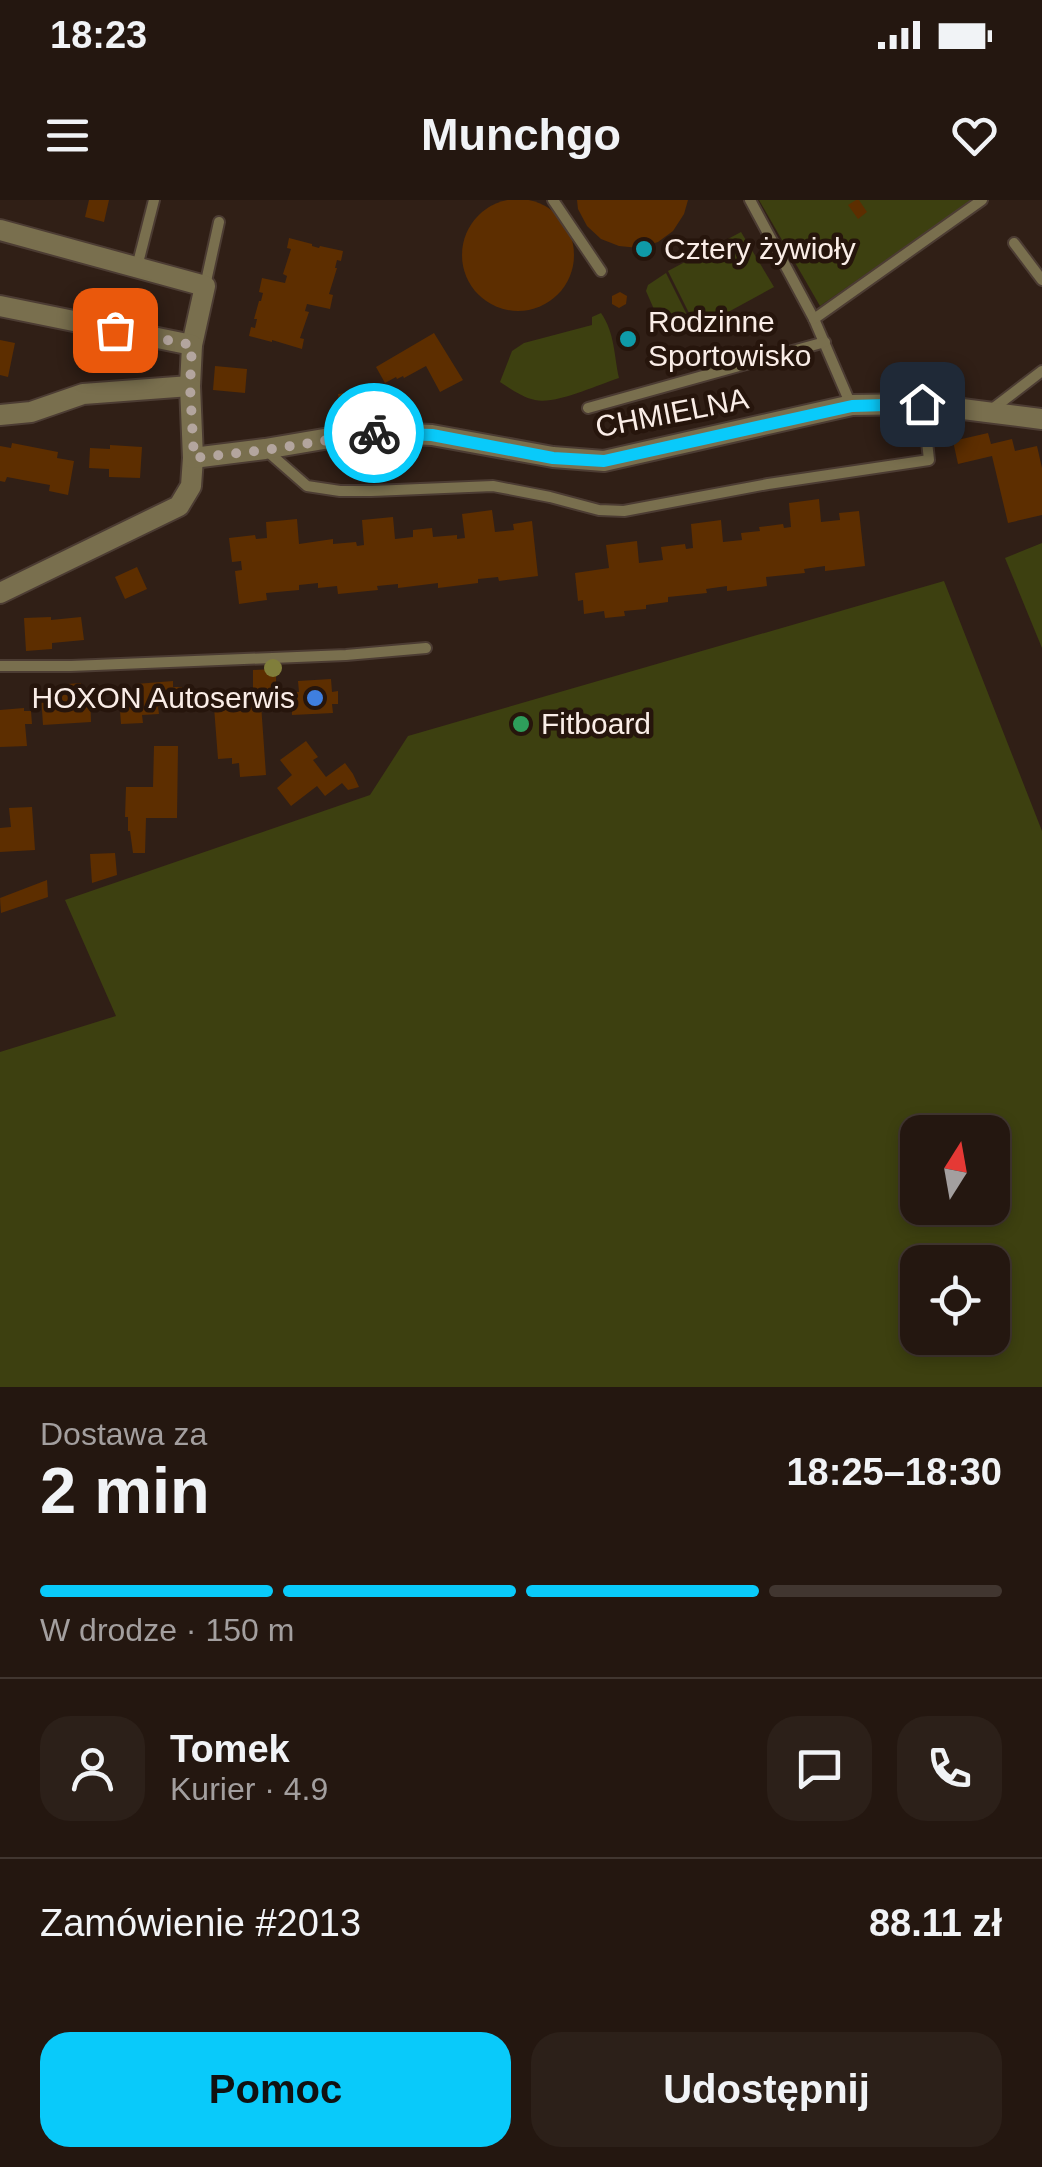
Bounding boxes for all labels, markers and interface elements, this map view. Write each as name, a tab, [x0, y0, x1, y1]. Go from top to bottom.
text: 18:23	[50, 14, 147, 56]
icon: menu	[40, 108, 95, 163]
icon: heart	[947, 108, 1002, 163]
text: Munchgo	[421, 109, 621, 160]
place label: Cztery żywioły	[664, 232, 856, 265]
marker: Cztery żywioły	[633, 238, 655, 260]
pin	[73, 288, 158, 373]
icon: bag	[88, 303, 143, 358]
place label: Rodzinne Sportowisko	[648, 305, 811, 372]
marker: Rodzinne Sportowisko	[617, 328, 639, 350]
pin	[880, 362, 965, 447]
icon: home	[895, 377, 950, 432]
street label: CHMIELNA	[593, 382, 751, 443]
courier	[324, 383, 424, 483]
icon: bike	[347, 406, 402, 461]
place label: HOXON Autoserwis	[32, 681, 295, 714]
marker: HOXON Autoserwis	[304, 687, 326, 709]
place label: Fitboard	[541, 707, 651, 740]
marker: Fitboard	[510, 713, 532, 735]
north arrow	[900, 1115, 1010, 1225]
map controls	[900, 1115, 1010, 1355]
button: locate	[900, 1245, 1010, 1355]
text: Dostawa za	[40, 1416, 207, 1452]
text: 18:25–18:30	[786, 1451, 1002, 1493]
text: 2 min	[40, 1454, 210, 1527]
text: W drodze · 150 m	[40, 1612, 294, 1648]
button: person	[40, 1716, 145, 1821]
button: chat	[767, 1716, 872, 1821]
button: phone	[897, 1716, 1002, 1821]
text: Tomek	[170, 1728, 290, 1770]
text: Kurier · 4.9	[170, 1771, 328, 1807]
text: Zamówienie #2013	[40, 1902, 361, 1944]
text: 88.11 zł	[869, 1902, 1002, 1944]
button: Pomoc	[40, 2032, 511, 2147]
button: Udostępnij	[531, 2032, 1002, 2147]

